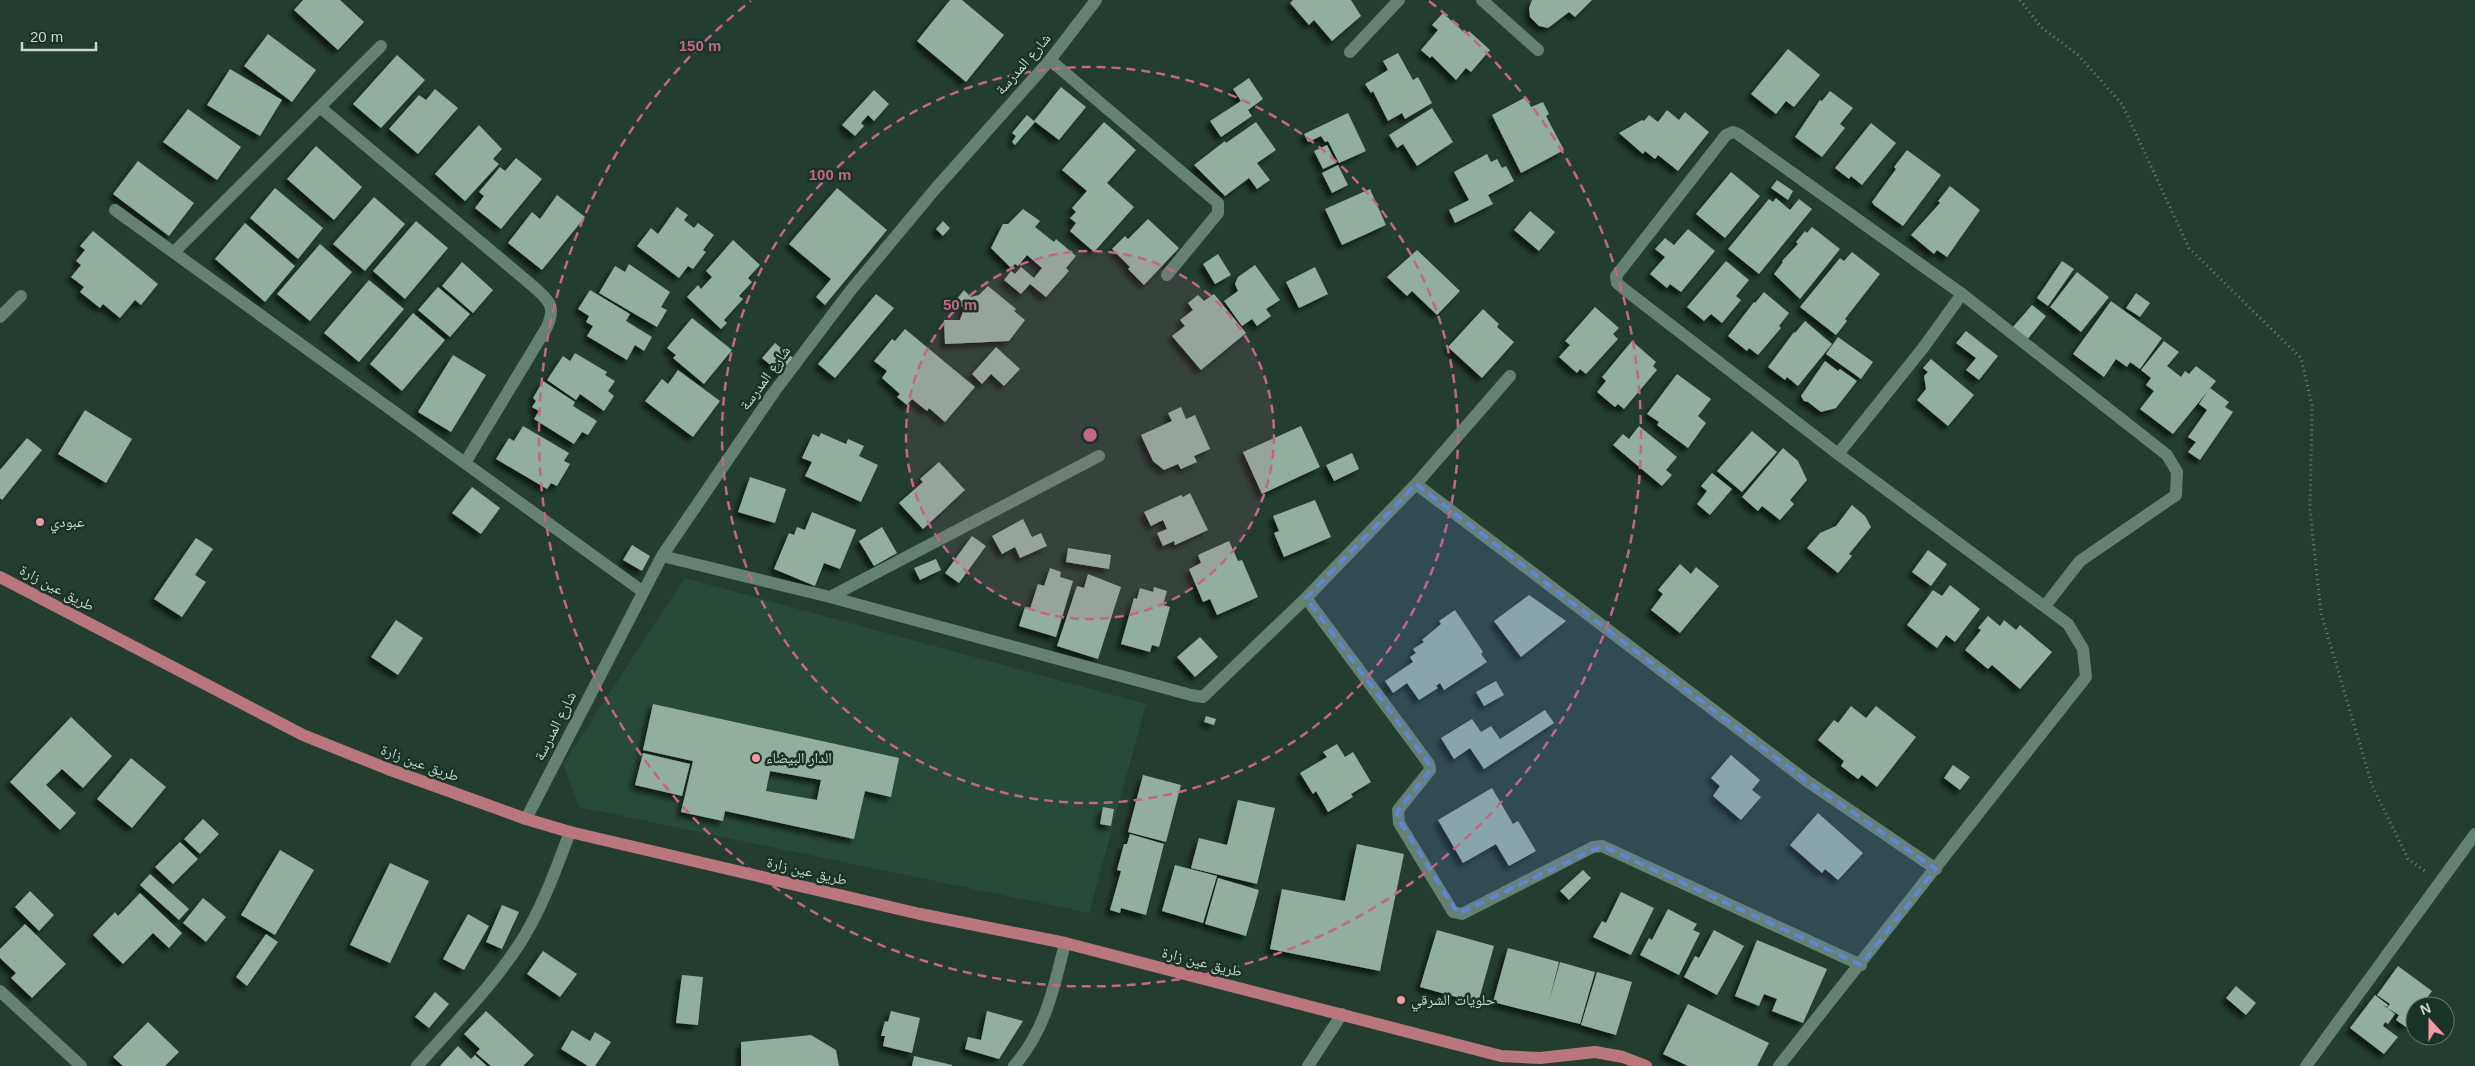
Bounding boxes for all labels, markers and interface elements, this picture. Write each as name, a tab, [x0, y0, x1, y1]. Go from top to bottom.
scale bar	[22, 20, 96, 52]
text: 20 m	[30, 28, 63, 45]
street label: شارع المدرسة	[992, 30, 1055, 99]
text: 150 m	[679, 37, 721, 54]
text: 100 m	[809, 166, 851, 183]
text: 50 m	[943, 296, 977, 313]
street label: شارع المدرسة	[736, 342, 795, 414]
centre of rings	[1081, 426, 1099, 444]
place label: عبودي	[50, 513, 85, 534]
marker: عبودي	[34, 516, 46, 528]
street label: طريق عين زارة	[16, 561, 98, 616]
street label: شارع المدرسة	[530, 688, 581, 764]
street label: طريق عين زارة	[378, 741, 462, 786]
place label: الدار البيضاء	[766, 749, 832, 767]
marker: الدار البيضاء	[750, 752, 762, 764]
street label: طريق عين زارة	[765, 853, 849, 890]
street label: طريق عين زارة	[1160, 943, 1244, 982]
place label: حلويات الشرقي	[1411, 991, 1496, 1012]
marker: حلويات الشرقي	[1395, 994, 1407, 1006]
north arrow	[2405, 996, 2455, 1046]
text: N	[2418, 1000, 2433, 1018]

